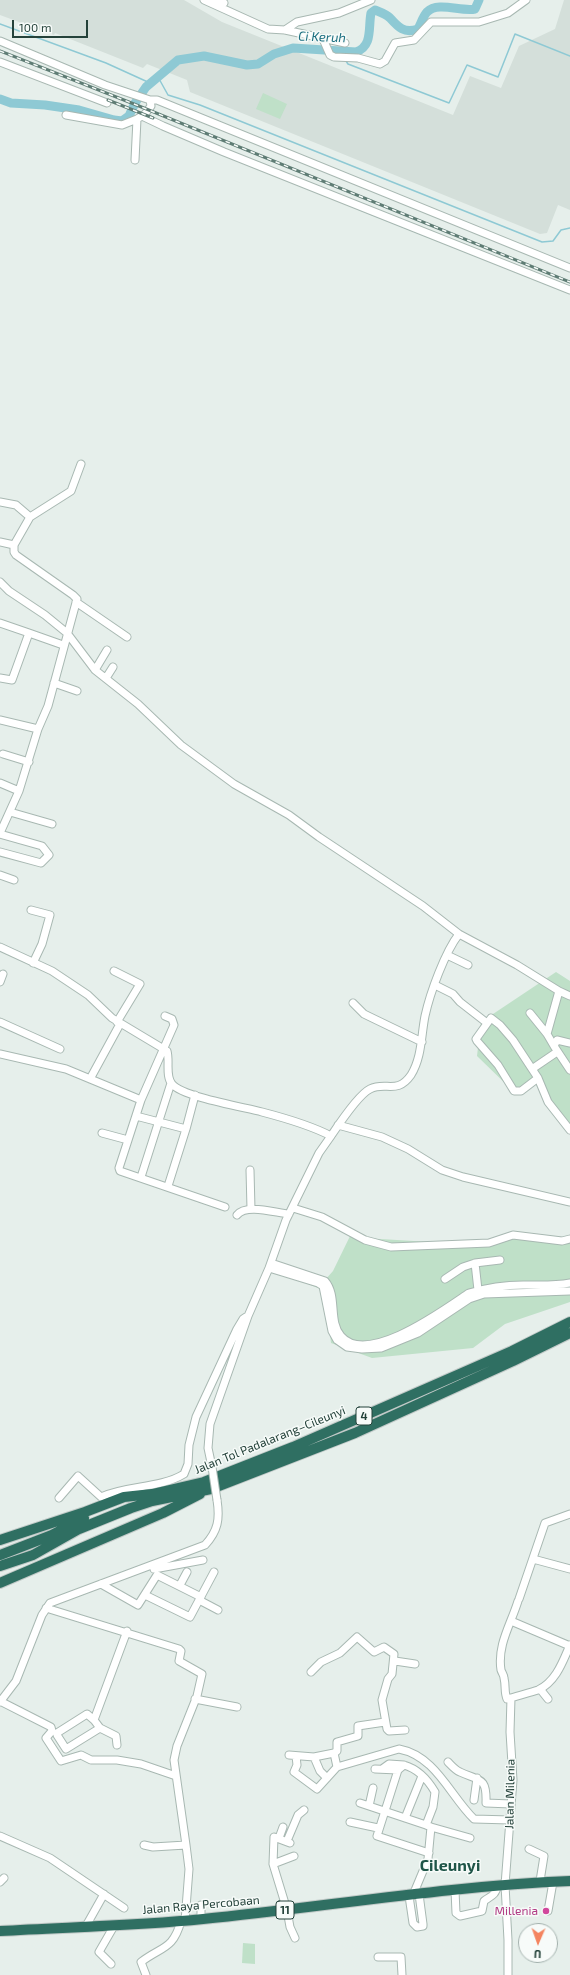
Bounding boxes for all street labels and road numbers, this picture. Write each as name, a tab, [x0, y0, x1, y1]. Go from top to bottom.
street label: Jalan Tol Padalarang–Cileunyi	[192, 1403, 348, 1477]
road number: 4	[356, 1407, 372, 1425]
street label: Jalan Milenia	[502, 1759, 518, 1829]
street label: Jalan Raya Percobaan	[142, 1893, 260, 1917]
road number: 11	[276, 1901, 294, 1919]

